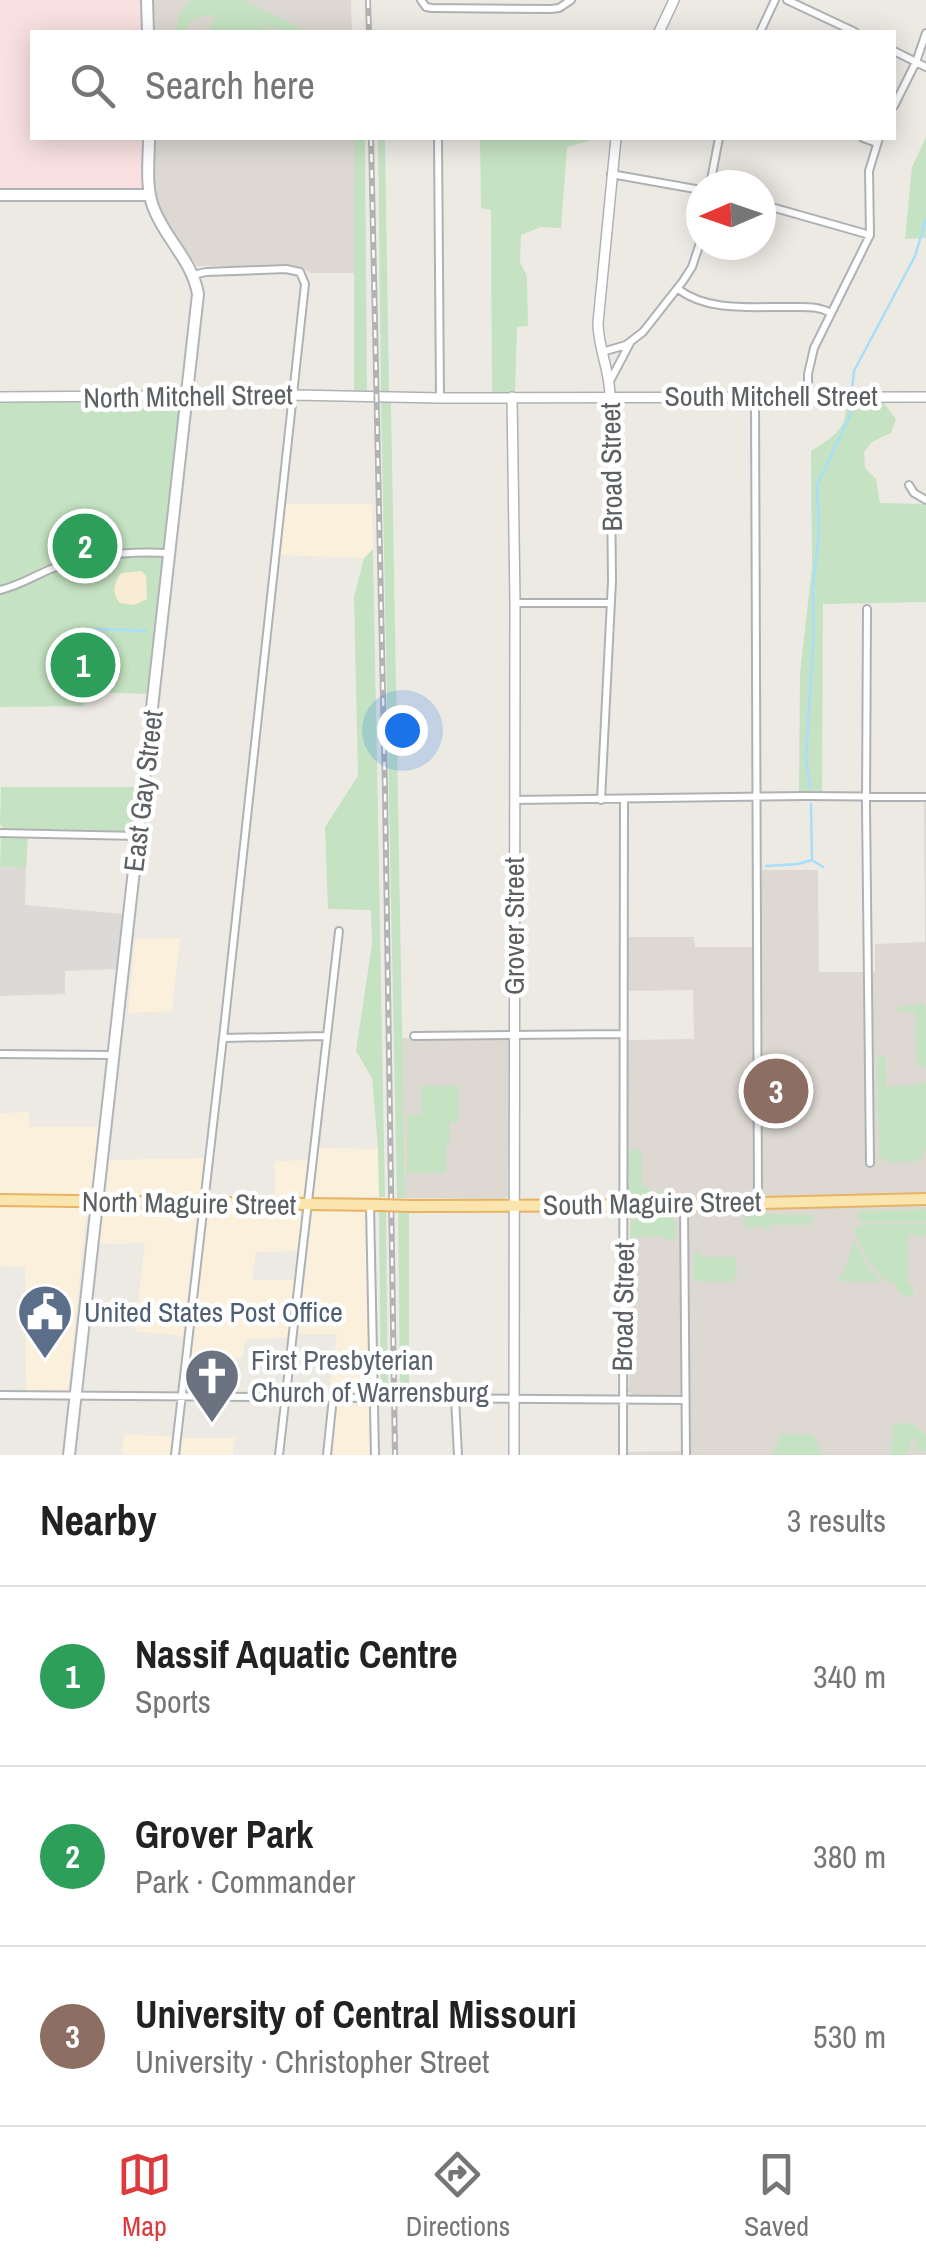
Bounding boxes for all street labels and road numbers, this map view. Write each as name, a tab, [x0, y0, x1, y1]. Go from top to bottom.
street label: North Mitchell Street	[83, 375, 293, 417]
street label: South Mitchell Street	[664, 377, 878, 415]
street label: Broad Street	[591, 402, 631, 532]
street label: East Gay Street	[114, 708, 172, 874]
street label: Grover Street	[495, 857, 533, 995]
street label: North Maguire Street	[81, 1182, 297, 1224]
street label: South Maguire Street	[543, 1182, 761, 1224]
street label: Broad Street	[603, 1242, 643, 1372]

